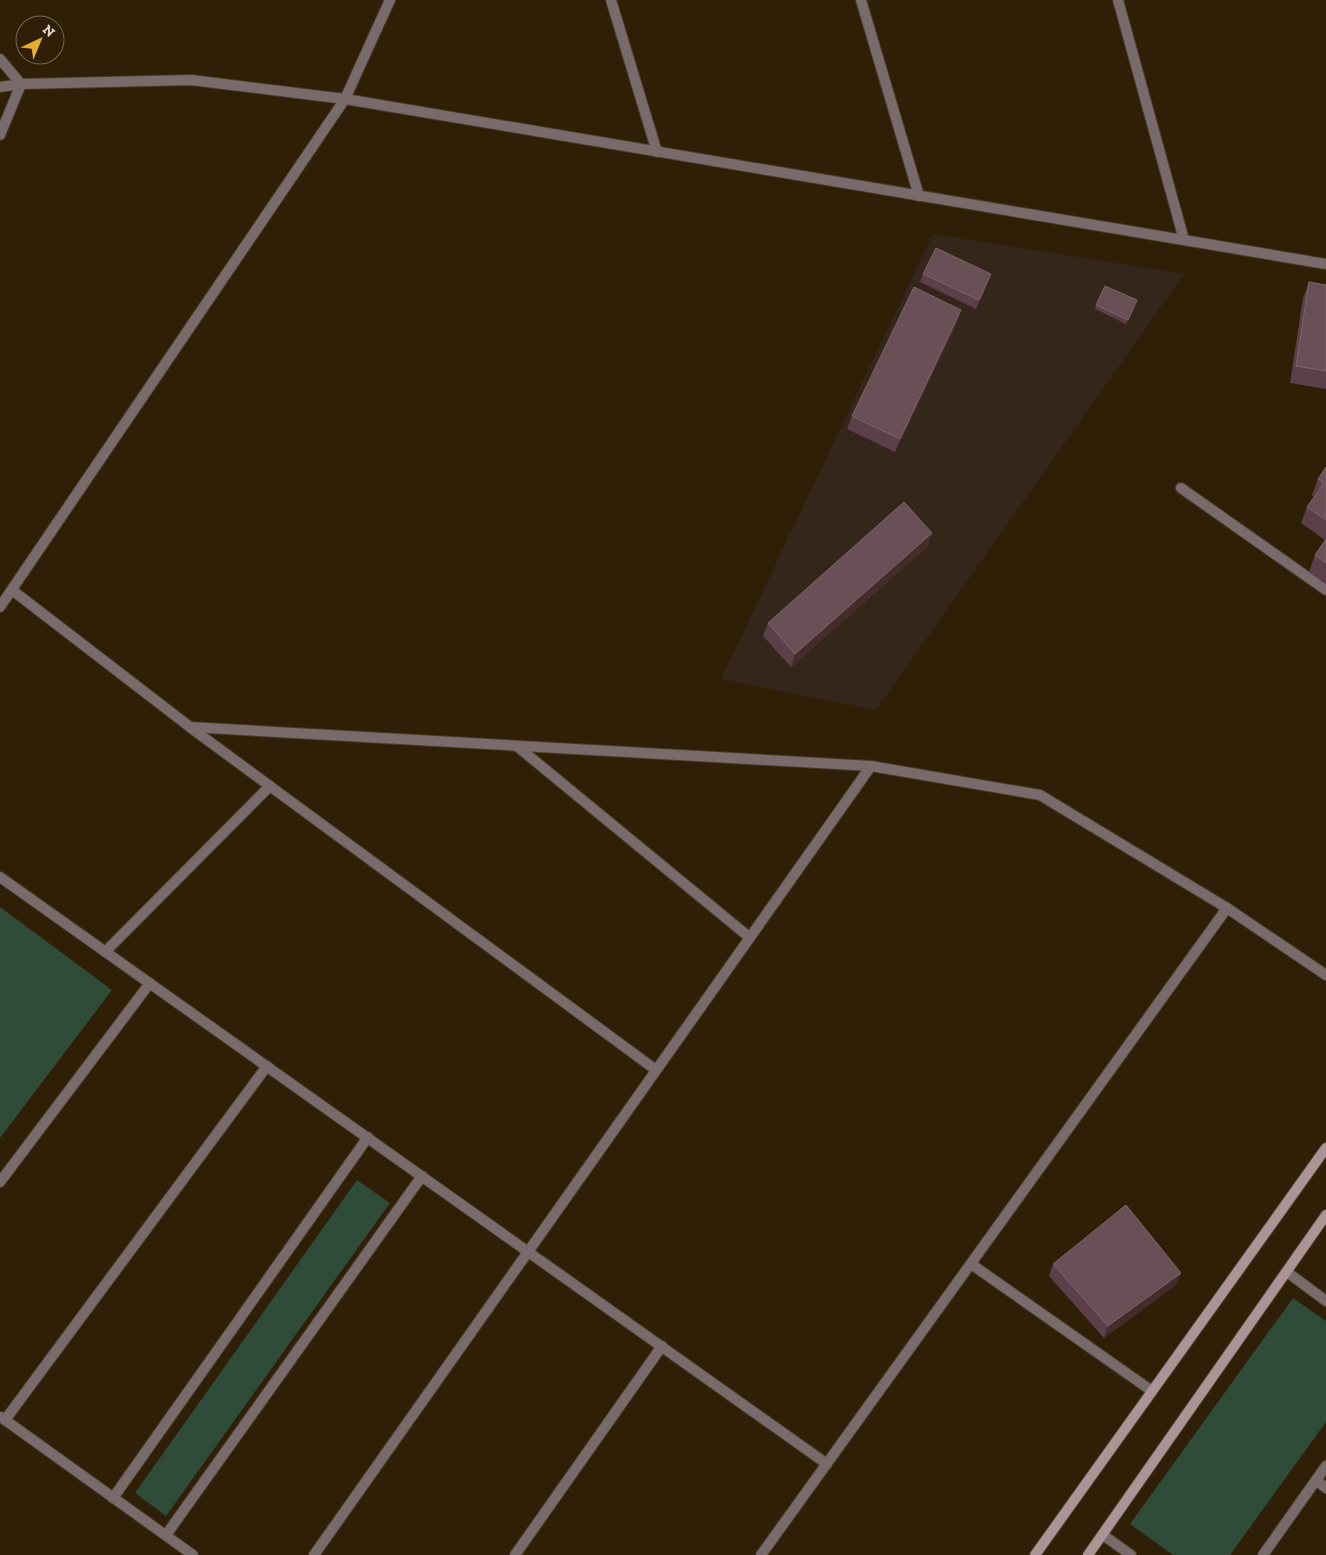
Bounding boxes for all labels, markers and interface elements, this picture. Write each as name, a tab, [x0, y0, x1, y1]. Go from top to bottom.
north arrow	[15, 15, 65, 65]
text: N	[39, 21, 59, 41]

